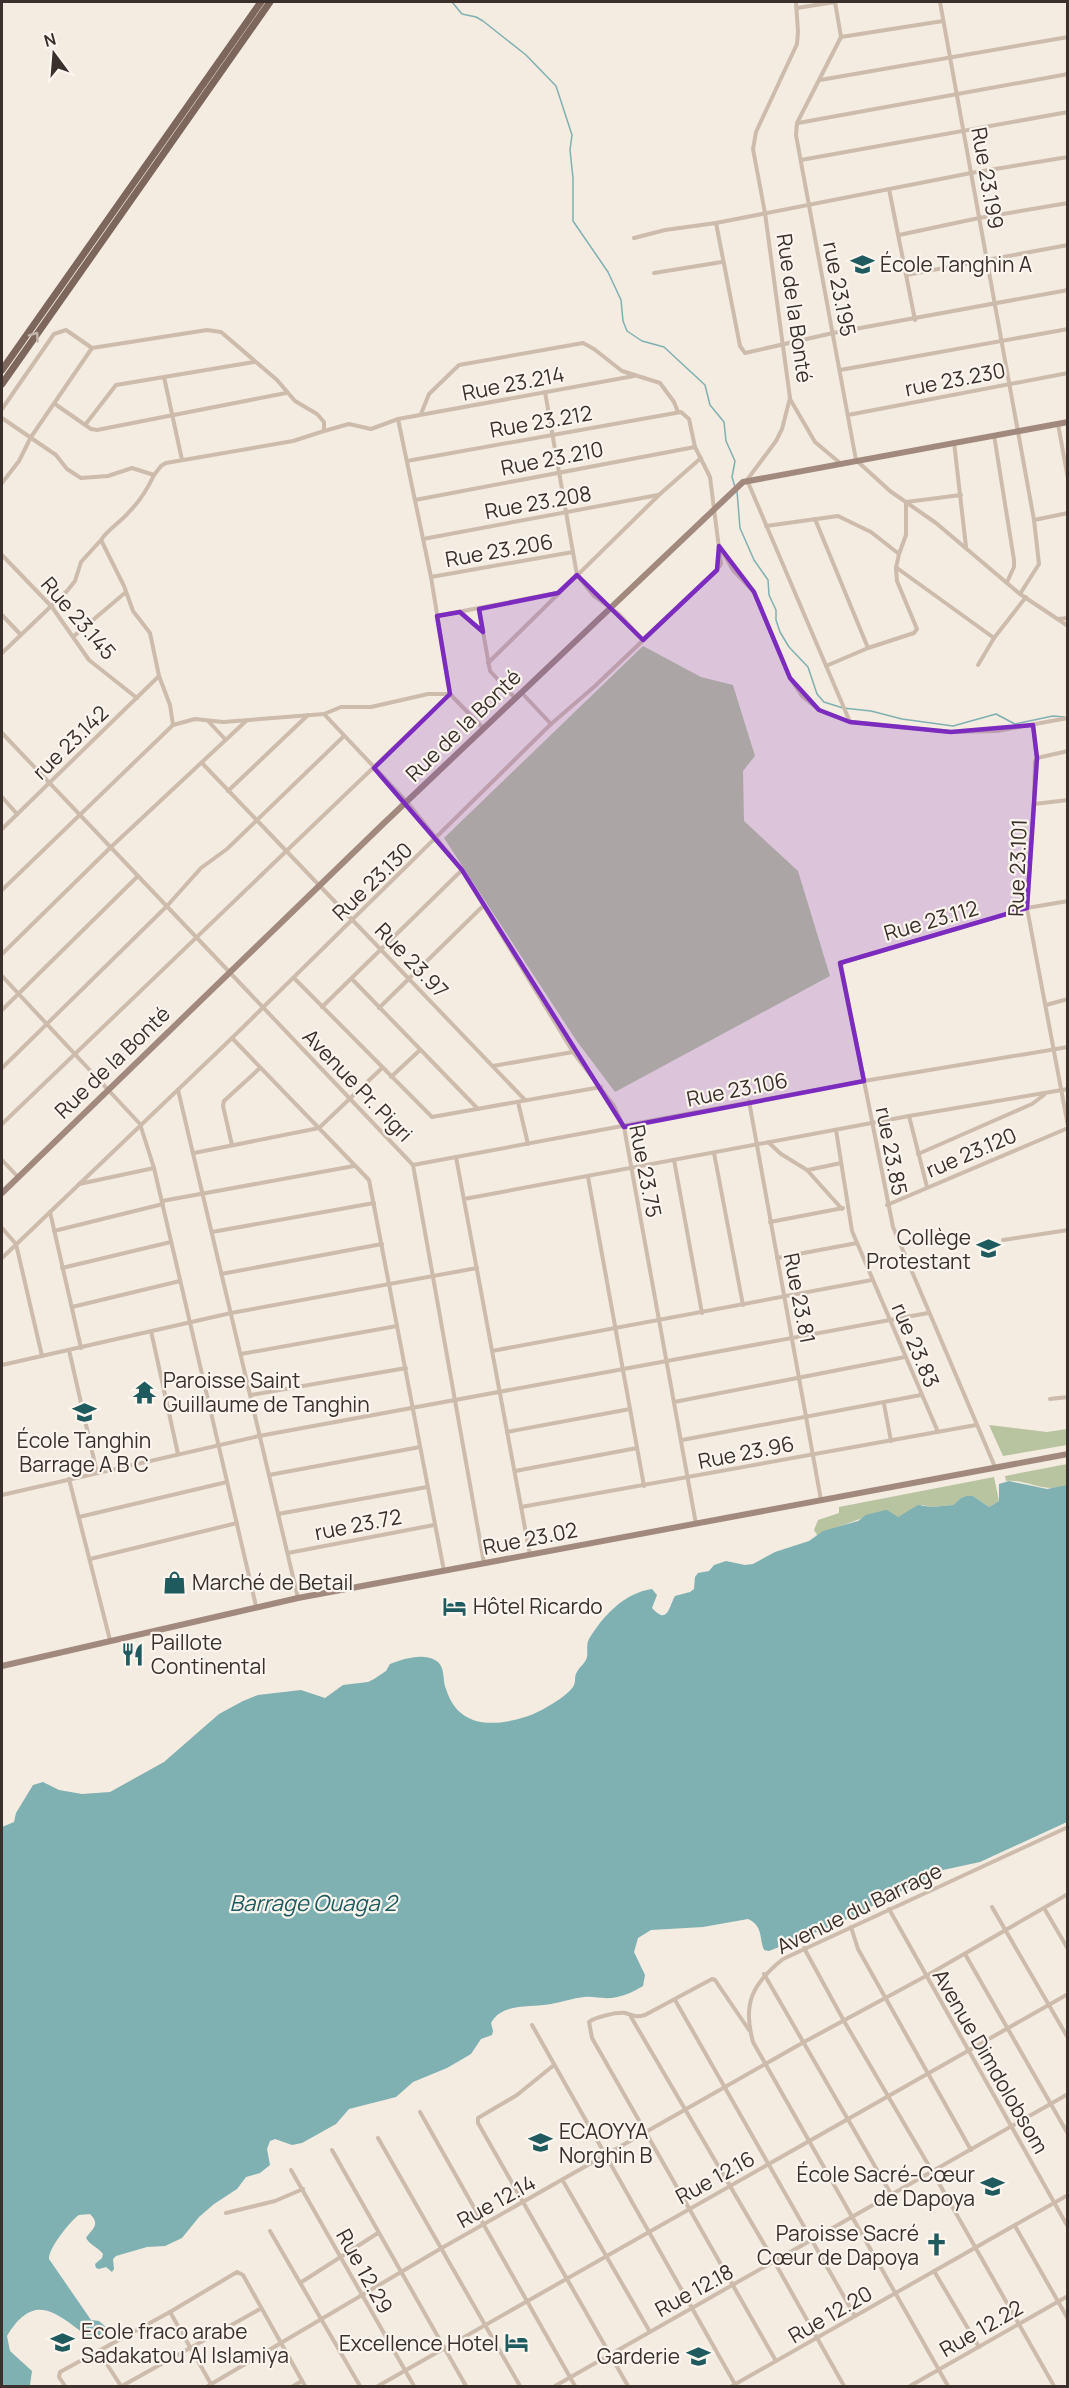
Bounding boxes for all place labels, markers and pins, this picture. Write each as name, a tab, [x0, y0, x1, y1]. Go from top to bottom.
place label: École Tanghin A	[880, 250, 1032, 278]
school or university icon: École Tanghin A	[849, 251, 875, 277]
place label: Collège Protestant	[866, 1223, 971, 1275]
school or university icon: Collège Protestant	[976, 1236, 1002, 1262]
place label: Paroisse Saint Guillaume de Tanghin	[163, 1366, 370, 1418]
temple icon: Paroisse Saint Guillaume de Tanghin	[132, 1379, 158, 1405]
school or university icon: École Tanghin Barrage A B C	[71, 1399, 97, 1425]
place label: École Tanghin Barrage A B C	[17, 1426, 151, 1478]
place label: Marché de Betail	[192, 1568, 353, 1596]
shop icon: Marché de Betail	[161, 1569, 187, 1595]
place label: Hôtel Ricardo	[473, 1592, 603, 1620]
hotel icon: Hôtel Ricardo	[442, 1593, 468, 1619]
place label: Paillote Continental	[151, 1628, 266, 1680]
restaurant icon: Paillote Continental	[120, 1641, 146, 1667]
place label: ECAOYYA Norghin B	[559, 2117, 652, 2169]
school or university icon: ECAOYYA Norghin B	[528, 2130, 554, 2156]
place label: École Sacré-Cœur de Dapoya	[797, 2160, 975, 2212]
school or university icon: École Sacré-Cœur de Dapoya	[980, 2173, 1006, 2199]
place label: Paroisse Sacré Cœur de Dapoya	[757, 2219, 919, 2271]
church icon: Paroisse Sacré Cœur de Dapoya	[924, 2232, 950, 2258]
place label: Ecole fraco arabe Sadakatou Al Islamiya	[81, 2317, 289, 2369]
place label: Excellence Hotel	[339, 2329, 499, 2357]
school or university icon: Ecole fraco arabe Sadakatou Al Islamiya	[50, 2330, 76, 2356]
hotel icon: Excellence Hotel	[504, 2330, 530, 2356]
place label: Garderie	[597, 2342, 680, 2370]
school or university icon: Garderie	[685, 2343, 711, 2369]

